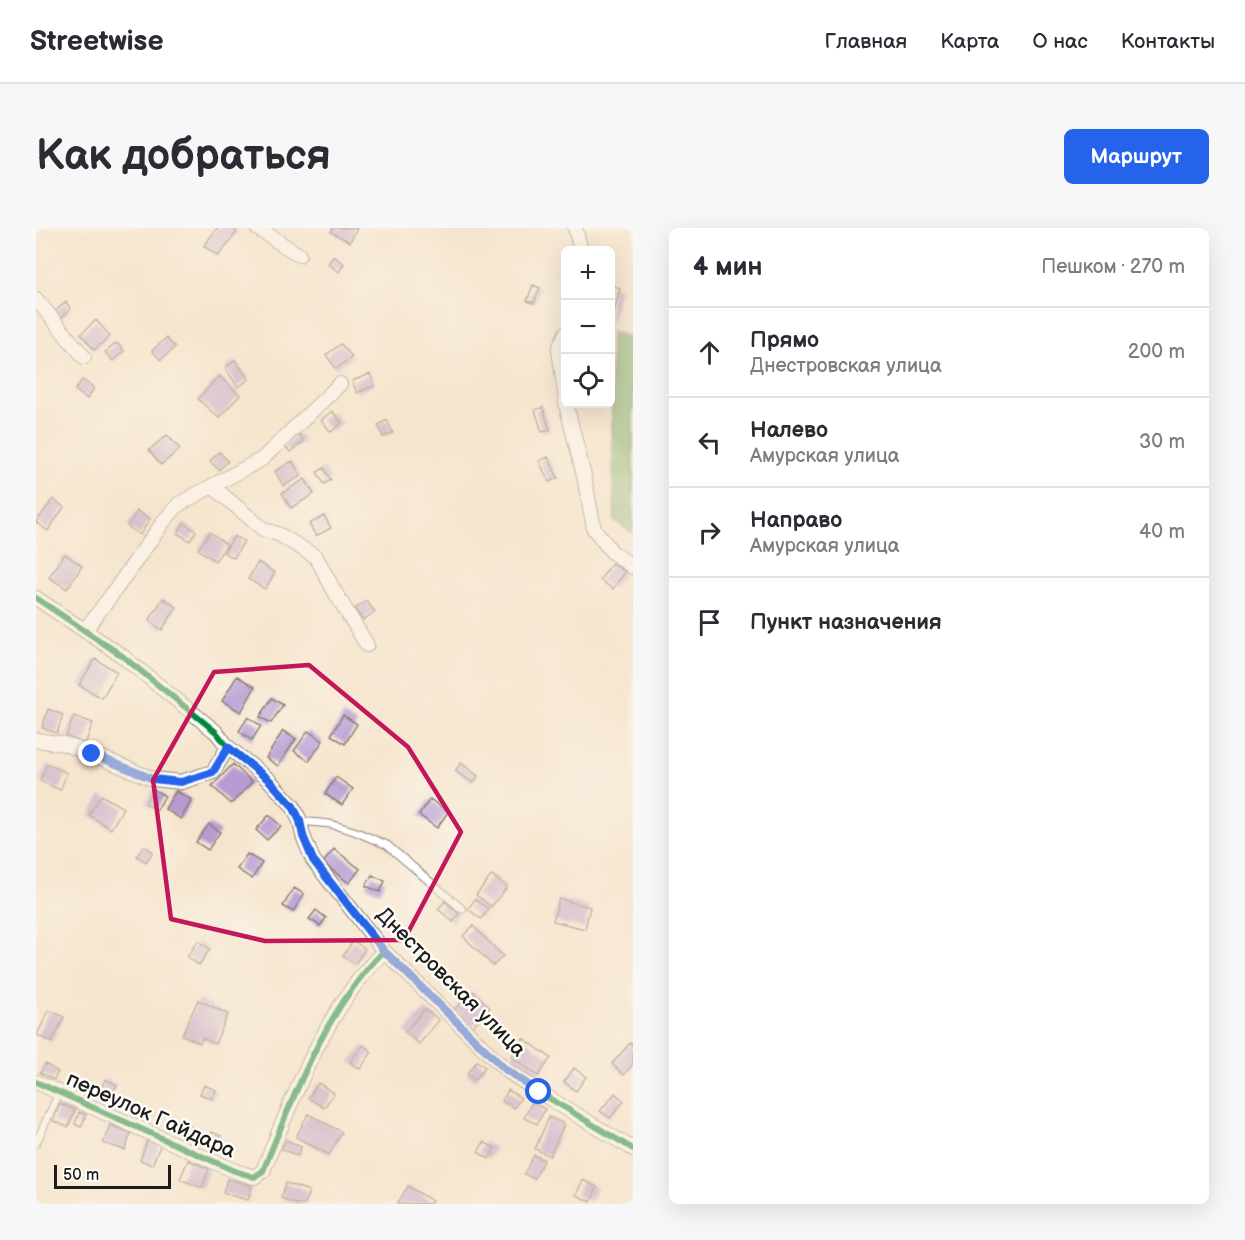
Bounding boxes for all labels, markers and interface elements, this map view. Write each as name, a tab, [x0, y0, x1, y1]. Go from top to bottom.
text: Streetwise	[30, 25, 163, 58]
text: Главная	[824, 29, 907, 54]
text: Карта	[940, 29, 999, 54]
text: О нас	[1032, 29, 1088, 54]
text: Контакты	[1121, 29, 1215, 54]
button: Маршрут	[1064, 129, 1209, 184]
text: Как добраться	[36, 131, 331, 182]
map controls	[561, 246, 615, 408]
button: +	[561, 246, 615, 300]
text: 4 мин	[693, 252, 762, 283]
text: Пешком · 270 m	[1041, 255, 1185, 279]
button: −	[561, 300, 615, 354]
text: Прямо	[750, 327, 819, 354]
icon: ahead	[693, 336, 726, 369]
text: 200 m	[1128, 340, 1185, 364]
button: locate	[561, 354, 615, 408]
text: Днестровская улица	[750, 354, 942, 378]
text: Налево	[750, 417, 828, 444]
icon: left	[693, 426, 726, 459]
text: 30 m	[1139, 430, 1185, 454]
text: Амурская улица	[750, 444, 900, 468]
text: Направо	[750, 507, 842, 534]
icon: right	[693, 516, 726, 549]
text: 40 m	[1139, 520, 1185, 544]
text: Амурская улица	[750, 534, 900, 558]
icon: arrive	[693, 606, 726, 639]
text: Пункт назначения	[750, 609, 942, 636]
route end	[78, 740, 104, 766]
street label: Днестровская улица	[371, 902, 531, 1062]
street label: переулок Гайдара	[63, 1067, 240, 1164]
route start	[525, 1078, 551, 1104]
scale bar	[54, 1162, 171, 1190]
text: 50 m	[63, 1166, 99, 1185]

